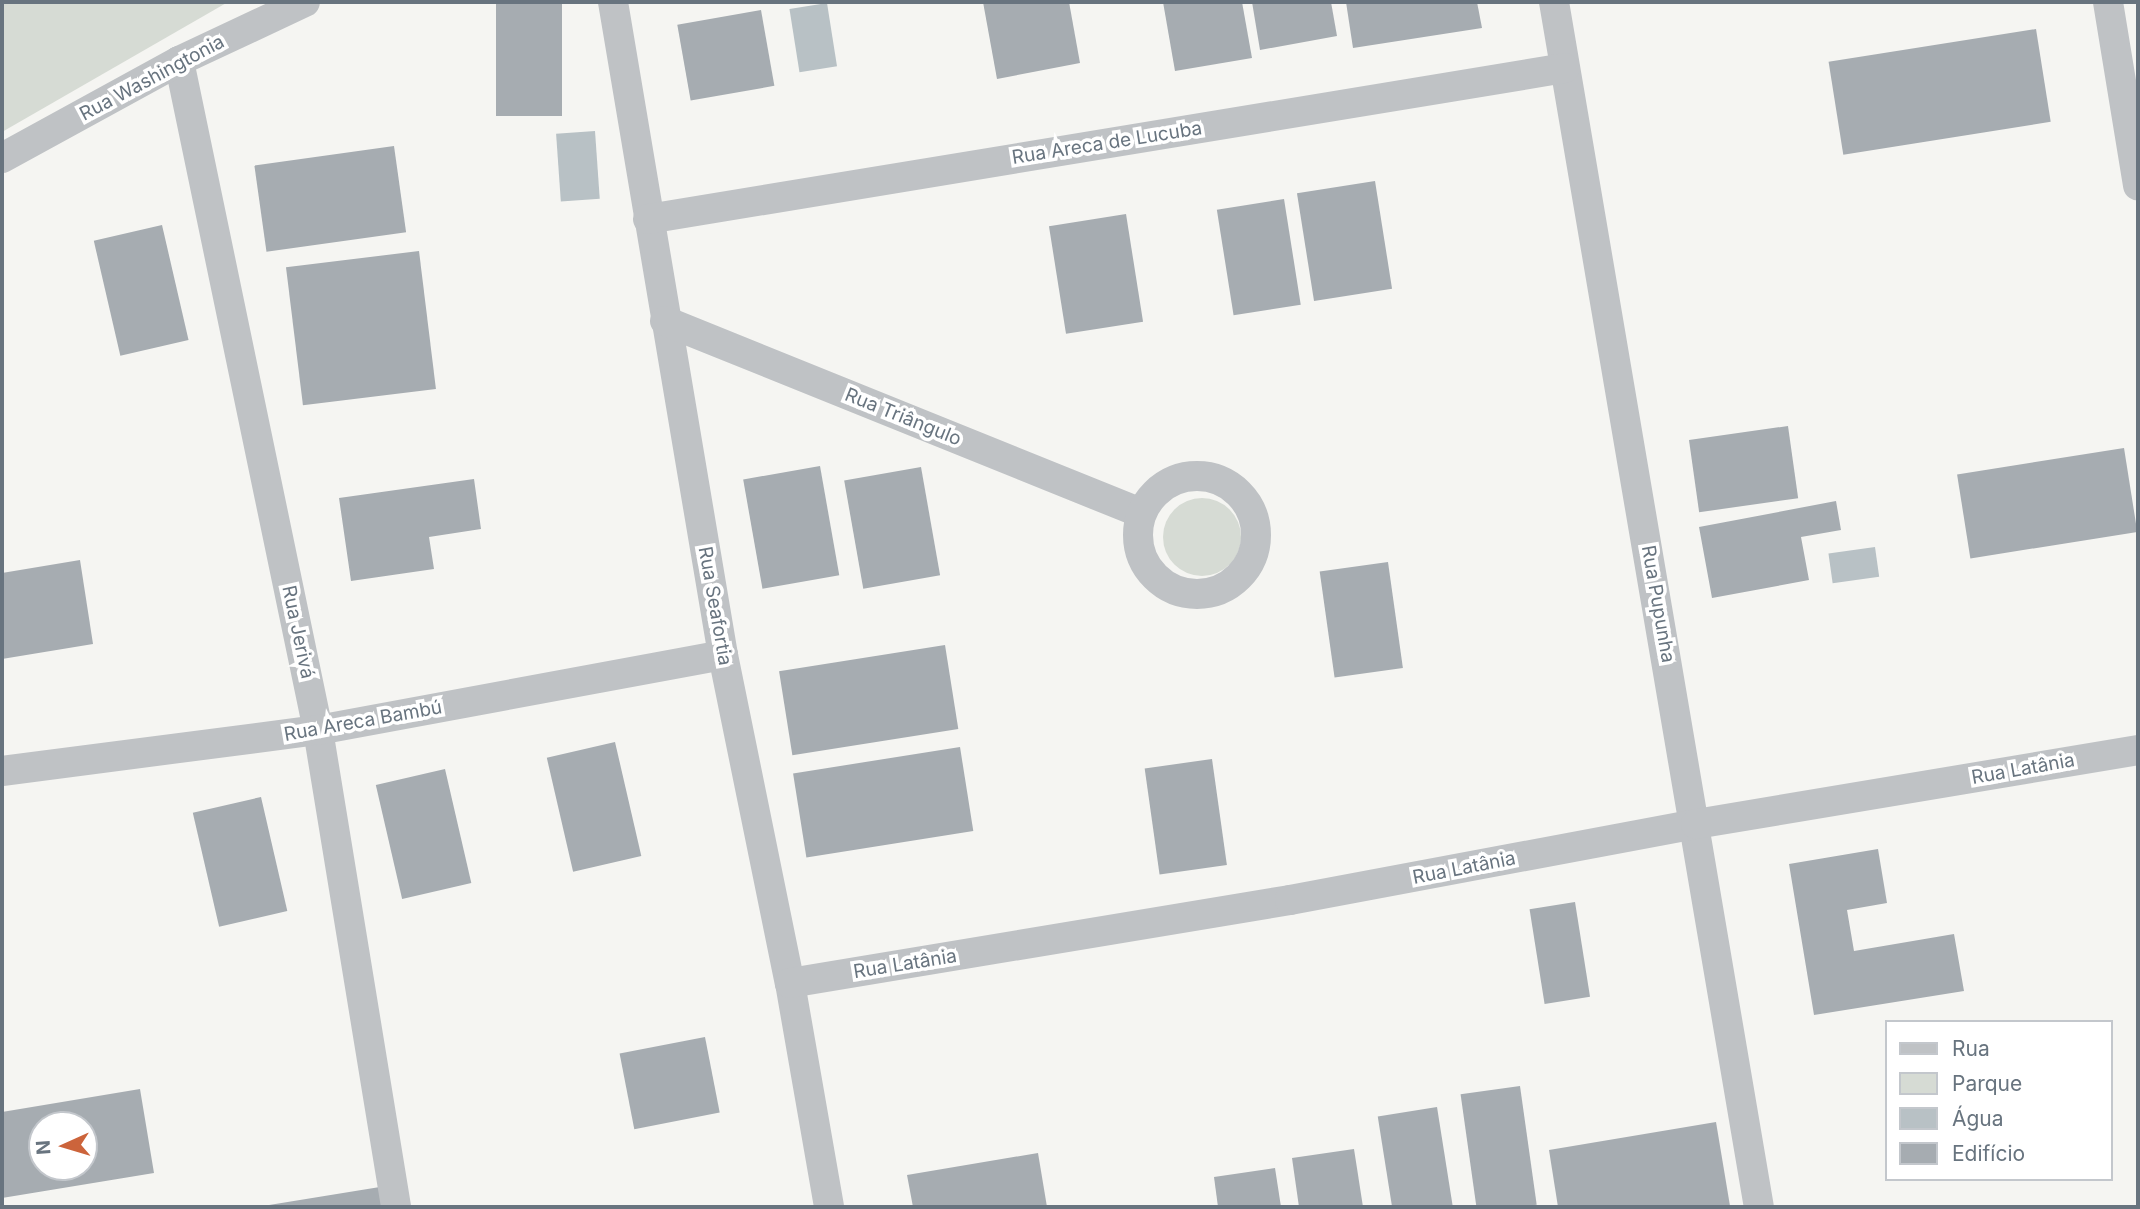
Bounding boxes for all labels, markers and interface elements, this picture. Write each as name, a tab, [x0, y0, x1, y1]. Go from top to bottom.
street label: Rua Washingtonia	[76, 30, 228, 126]
street label: Rua Areca de Lucuba	[1010, 117, 1204, 169]
street label: Rua Triângulo	[841, 383, 965, 451]
street label: Rua Pupunha	[1636, 544, 1680, 664]
street label: Rua Seafortia	[693, 545, 737, 667]
street label: Rua Jerivá	[277, 583, 319, 681]
street label: Rua Areca Bambú	[282, 696, 444, 746]
street label: Rua Latânia	[1970, 749, 2076, 789]
street label: Rua Latânia	[1411, 847, 1517, 889]
street label: Rua Latânia	[852, 945, 958, 983]
legend	[1884, 1020, 2112, 1181]
text: Rua	[1952, 1036, 1990, 1061]
text: Parque	[1952, 1071, 2022, 1096]
text: Água	[1952, 1106, 2004, 1131]
north arrow	[28, 1111, 98, 1181]
text: N	[32, 1139, 56, 1155]
text: Edifício	[1952, 1141, 2025, 1166]

